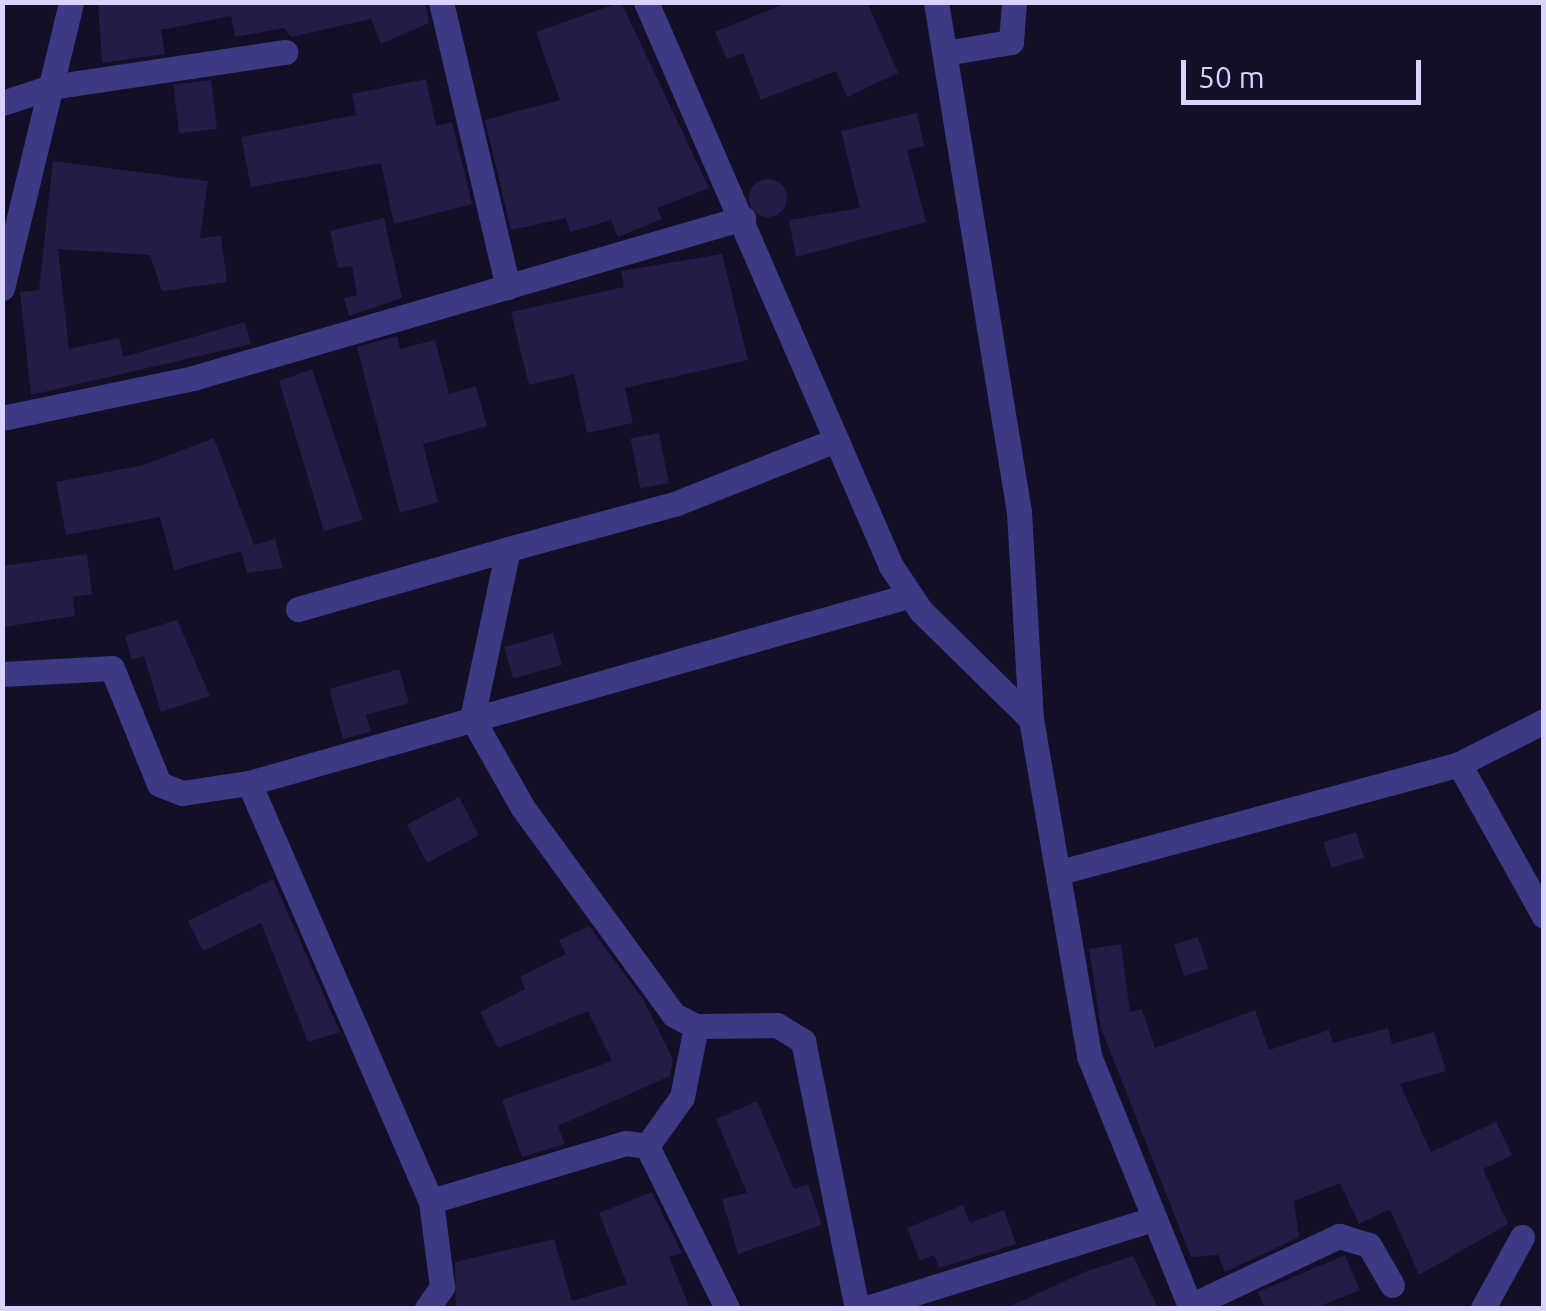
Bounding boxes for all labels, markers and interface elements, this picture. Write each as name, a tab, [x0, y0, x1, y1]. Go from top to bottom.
scale bar	[1186, 40, 1426, 102]
text: 50 m	[1198, 60, 1265, 94]

